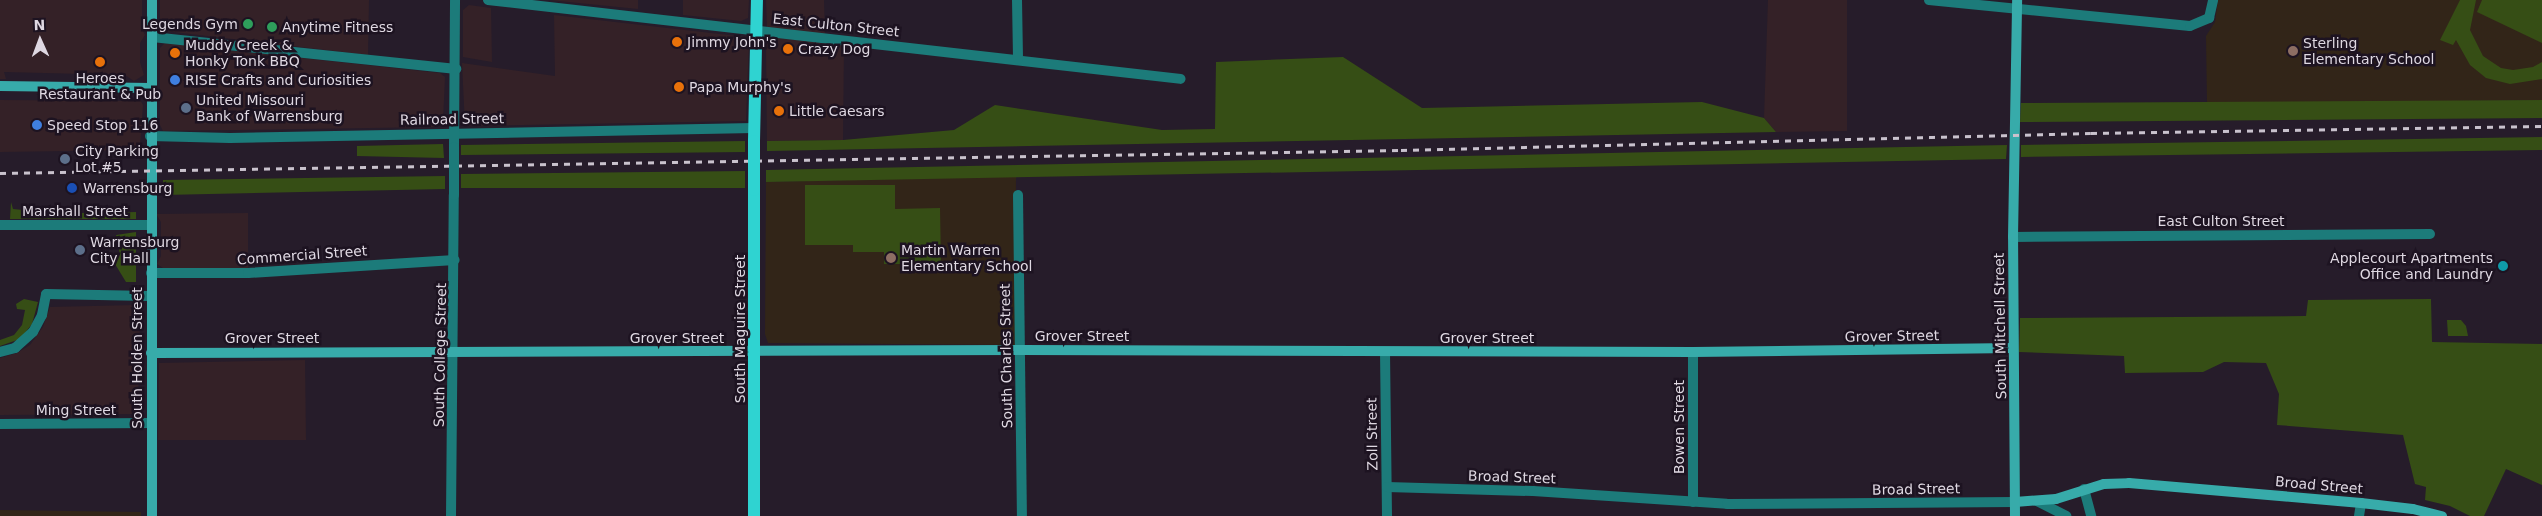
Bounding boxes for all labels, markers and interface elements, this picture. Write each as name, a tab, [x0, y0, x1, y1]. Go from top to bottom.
street label: East Culton Street	[772, 10, 900, 40]
north arrow	[15, 15, 65, 65]
place label: Legends Gym	[142, 16, 238, 32]
text: N	[33, 17, 46, 33]
marker: Legends Gym	[242, 18, 254, 30]
place label: Anytime Fitness	[282, 19, 393, 35]
marker: Anytime Fitness	[266, 21, 278, 33]
place label: Jimmy John's	[687, 34, 777, 50]
place label: Sterling Elementary School	[2303, 35, 2435, 68]
marker: Jimmy John's	[671, 36, 683, 48]
place label: Muddy Creek & Honky Tonk BBQ	[185, 37, 300, 70]
place label: Crazy Dog	[798, 41, 870, 57]
marker: Crazy Dog	[782, 43, 794, 55]
marker: Sterling Elementary School	[2287, 45, 2299, 57]
marker: Muddy Creek & Honky Tonk BBQ	[169, 47, 181, 59]
marker: Heroes Restaurant & Pub	[94, 56, 106, 68]
place label: Heroes Restaurant & Pub	[39, 70, 161, 102]
place label: RISE Crafts and Curiosities	[185, 72, 371, 88]
marker: RISE Crafts and Curiosities	[169, 74, 181, 86]
place label: Papa Murphy's	[689, 79, 791, 95]
marker: Papa Murphy's	[673, 81, 685, 93]
place label: United Missouri Bank of Warrensburg	[196, 92, 343, 124]
marker: United Missouri Bank of Warrensburg	[180, 102, 192, 114]
place label: Little Caesars	[789, 103, 885, 119]
marker: Little Caesars	[773, 105, 785, 117]
street label: Railroad Street	[400, 110, 504, 128]
place label: Speed Stop 116	[47, 117, 158, 133]
marker: Speed Stop 116	[31, 119, 43, 131]
place label: City Parking Lot #5	[75, 143, 159, 176]
marker: City Parking Lot #5	[59, 153, 71, 165]
place label: Warrensburg	[83, 180, 172, 196]
marker: Warrensburg	[65, 181, 79, 195]
street label: Marshall Street	[22, 203, 128, 219]
street label: East Culton Street	[2157, 213, 2285, 229]
place label: Warrensburg City Hall	[90, 234, 179, 266]
street label: Commercial Street	[236, 242, 368, 268]
place label: Martin Warren Elementary School	[901, 242, 1033, 274]
marker: Warrensburg City Hall	[74, 244, 86, 256]
place label: Applecourt Apartments Office and Laundry	[2330, 250, 2493, 282]
marker: Martin Warren Elementary School	[885, 252, 897, 264]
street label: South Mitchell Street	[1990, 253, 2010, 399]
street label: South Maguire Street	[732, 255, 748, 403]
marker: Applecourt Apartments Office and Laundry	[2497, 260, 2509, 272]
street label: South College Street	[430, 283, 450, 427]
street label: South Charles Street	[996, 283, 1016, 429]
street label: South Holden Street	[129, 287, 145, 429]
street label: Grover Street	[1845, 327, 1939, 345]
street label: Grover Street	[1035, 328, 1129, 344]
street label: Grover Street	[225, 330, 319, 346]
street label: Grover Street	[630, 330, 724, 346]
street label: Grover Street	[1440, 330, 1534, 346]
street label: Bowen Street	[1671, 380, 1687, 474]
street label: Zoll Street	[1363, 397, 1381, 471]
street label: Ming Street	[36, 402, 116, 418]
street label: Broad Street	[1468, 467, 1556, 487]
street label: Broad Street	[2274, 473, 2364, 497]
street label: Broad Street	[1872, 480, 1960, 498]

